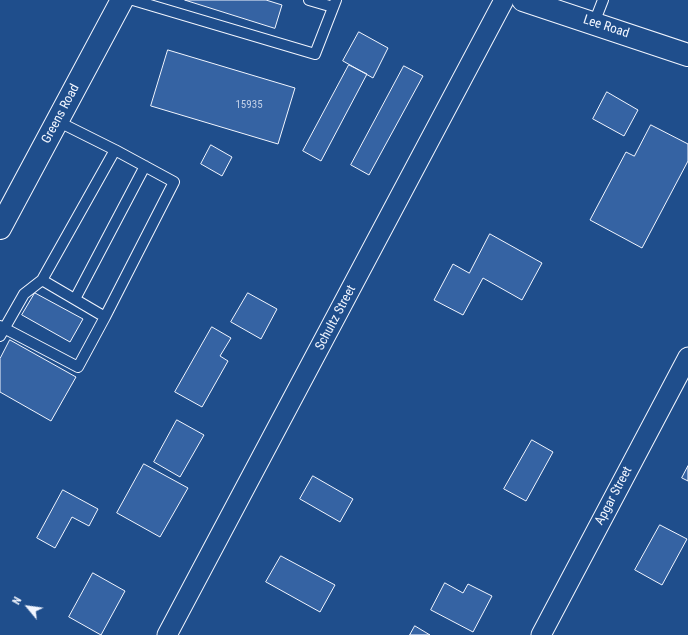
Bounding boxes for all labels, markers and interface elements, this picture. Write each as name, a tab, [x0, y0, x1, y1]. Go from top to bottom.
street label: Lee Road	[581, 12, 631, 42]
street label: Greens Road	[39, 82, 83, 146]
house number: 15935	[235, 98, 263, 112]
street label: Schultz Street	[312, 283, 360, 353]
street label: Apgar Street	[592, 464, 636, 528]
north arrow	[8, 587, 48, 627]
text: N	[10, 595, 24, 607]

